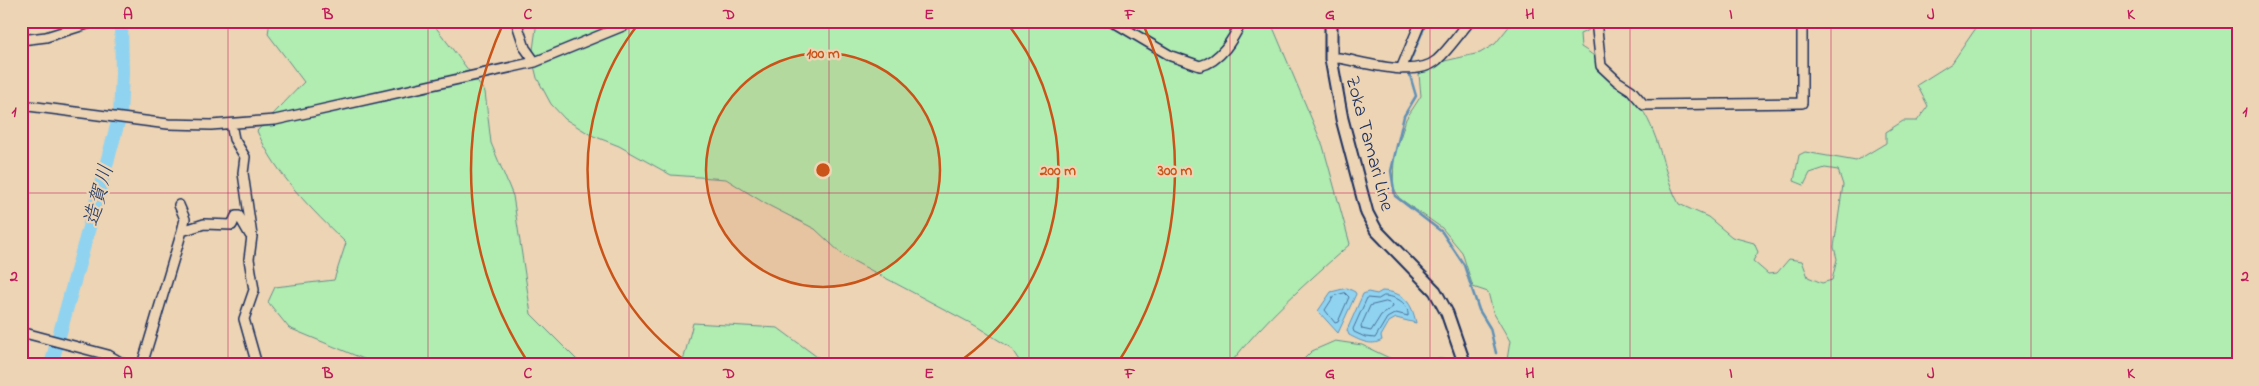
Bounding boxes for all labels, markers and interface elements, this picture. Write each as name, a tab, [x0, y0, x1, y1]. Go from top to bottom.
text: A	[123, 3, 133, 27]
text: B	[322, 3, 334, 27]
text: C	[524, 3, 533, 27]
text: D	[722, 3, 735, 27]
text: E	[924, 3, 934, 27]
text: F	[1124, 3, 1136, 27]
text: G	[1325, 3, 1335, 27]
text: H	[1525, 3, 1535, 27]
text: I	[1729, 3, 1733, 27]
text: J	[1927, 3, 1935, 27]
text: K	[2127, 3, 2136, 27]
text: 100 m	[806, 43, 840, 65]
street label: Zoka Tamari Line	[1337, 73, 1401, 215]
text: 1	[11, 100, 17, 124]
text: 1	[2242, 100, 2248, 124]
text: 200 m	[1039, 160, 1076, 182]
text: 300 m	[1157, 160, 1193, 182]
water label: 造賀川	[77, 161, 123, 230]
centre of rings	[814, 161, 832, 179]
text: 2	[9, 265, 18, 289]
text: 2	[2240, 265, 2249, 289]
text: A	[123, 362, 133, 386]
text: B	[322, 362, 334, 386]
text: C	[524, 362, 533, 386]
text: D	[722, 362, 735, 386]
text: E	[924, 362, 934, 386]
text: F	[1124, 362, 1136, 386]
text: G	[1325, 362, 1335, 386]
text: H	[1525, 362, 1535, 386]
text: I	[1729, 362, 1733, 386]
text: J	[1927, 362, 1935, 386]
text: K	[2127, 362, 2136, 386]

